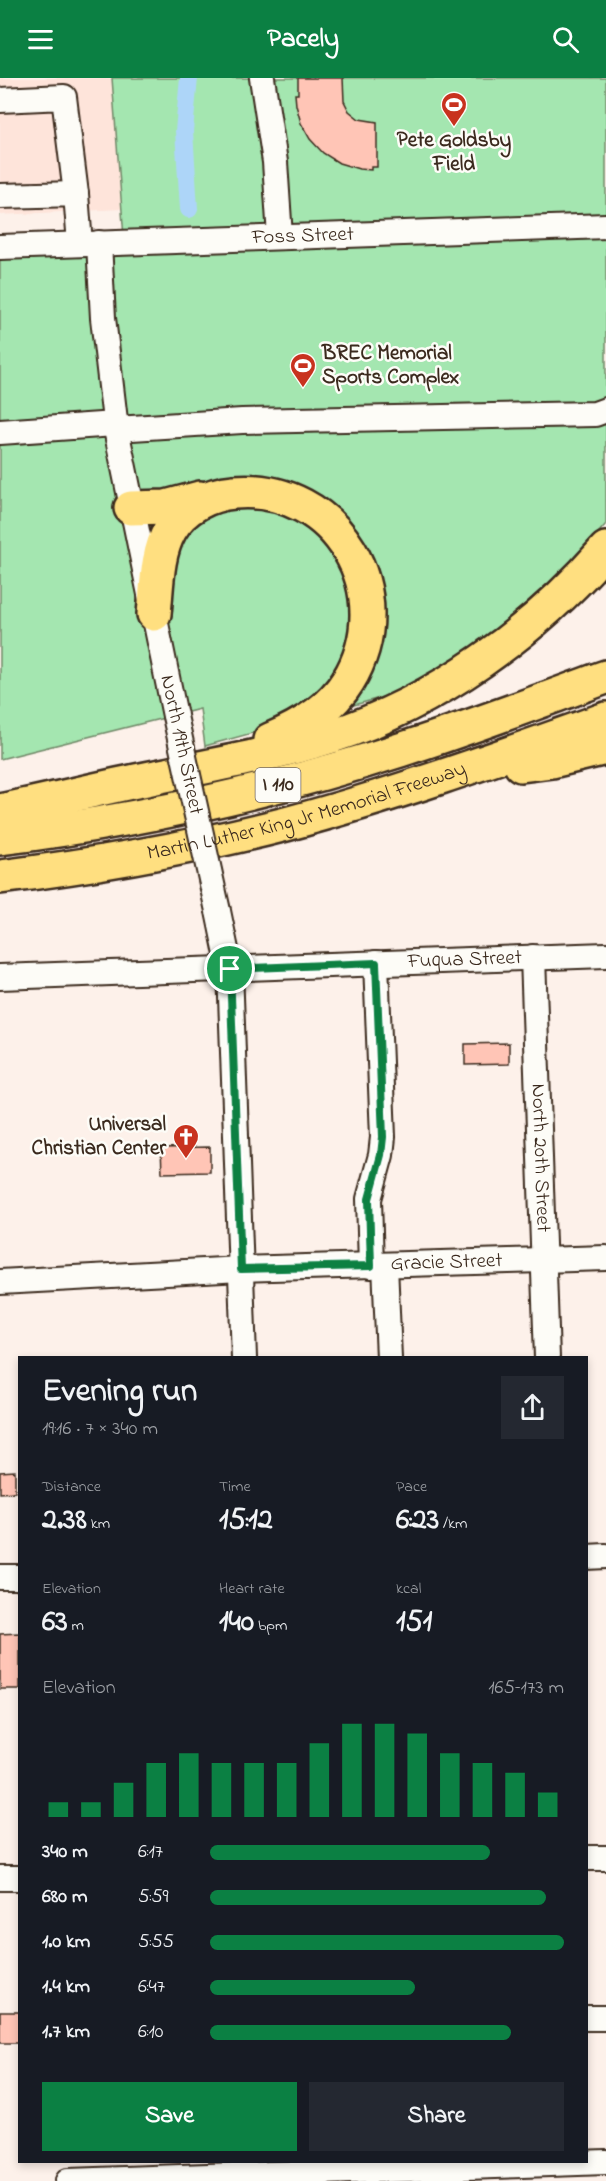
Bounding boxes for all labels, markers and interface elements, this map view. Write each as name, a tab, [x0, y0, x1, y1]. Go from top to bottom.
text: Pacely	[267, 20, 339, 59]
icon: menu	[24, 23, 57, 56]
icon: search	[549, 23, 582, 56]
sports icon: Pete Goldsby Field	[439, 90, 469, 128]
place label: Pete Goldsby Field	[397, 126, 511, 180]
street label: Foss Street	[250, 220, 354, 253]
place label: BREC Memorial Sports Complex	[321, 339, 459, 393]
sports icon: BREC Memorial Sports Complex	[288, 351, 318, 389]
street label: North 19th Street	[152, 672, 210, 818]
street label: Martin Luther King Jr Memorial Freeway	[144, 754, 471, 869]
road number: I 110	[256, 768, 300, 802]
pin	[204, 943, 255, 994]
street label: Fuqua Street	[406, 943, 522, 977]
icon: arrive	[213, 952, 246, 985]
street label: North 20th Street	[522, 1083, 558, 1233]
place label: Universal Christian Center	[31, 1110, 166, 1164]
church icon: Universal Christian Center	[171, 1122, 201, 1160]
street label: Gracie Street	[390, 1246, 503, 1279]
text: Evening run	[42, 1368, 197, 1416]
button: share	[501, 1376, 564, 1439]
text: 19:16 · 7 × 340 m	[42, 1415, 158, 1444]
text: Distance	[42, 1475, 101, 1499]
text: Time	[219, 1475, 251, 1499]
text: Pace	[396, 1475, 427, 1499]
text: 2.38	[42, 1499, 87, 1543]
text: 15:12	[219, 1499, 273, 1543]
text: 6:23	[396, 1499, 439, 1543]
text: km	[87, 1512, 110, 1536]
text: /km	[439, 1512, 467, 1536]
text: Elevation	[42, 1577, 101, 1601]
text: Heart rate	[219, 1577, 285, 1601]
text: kcal	[396, 1577, 421, 1601]
text: 63	[42, 1601, 68, 1645]
text: 140	[219, 1601, 254, 1645]
text: 151	[396, 1601, 432, 1645]
text: m	[68, 1614, 84, 1638]
text: bpm	[254, 1614, 287, 1638]
text: Elevation	[42, 1674, 116, 1703]
text: 165–173 m	[488, 1674, 564, 1703]
text: 340 m	[42, 1838, 88, 1867]
text: 6:17	[138, 1838, 163, 1867]
text: 680 m	[42, 1883, 87, 1912]
text: 5:59	[138, 1883, 169, 1912]
text: 1.0 km	[42, 1928, 90, 1957]
text: 5:55	[138, 1928, 174, 1957]
text: 1.4 km	[42, 1973, 90, 2002]
text: 6:47	[138, 1973, 165, 2002]
text: 1.7 km	[42, 2018, 90, 2047]
text: 6:10	[138, 2018, 164, 2047]
button: Save	[42, 2082, 297, 2151]
button: Share	[309, 2082, 564, 2151]

